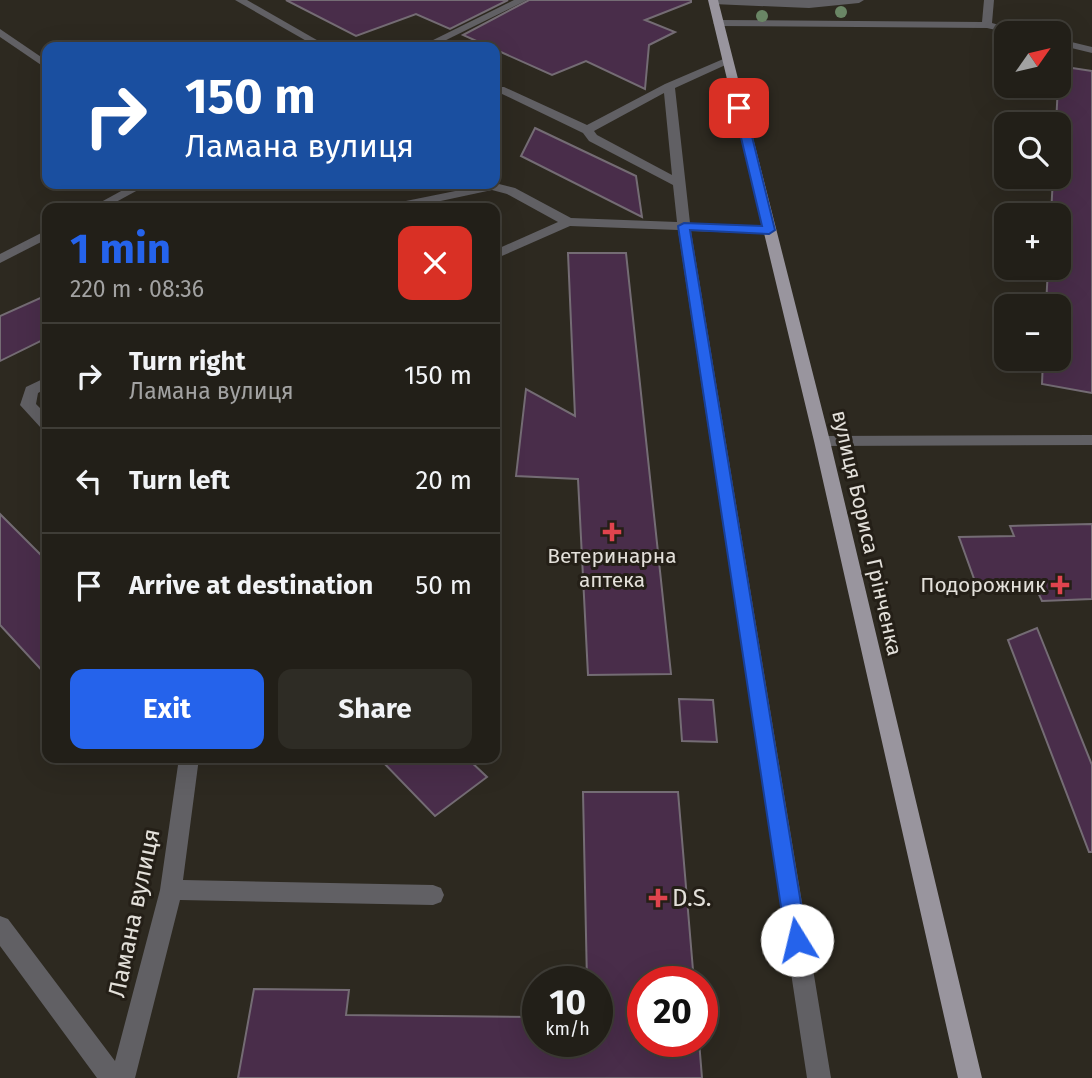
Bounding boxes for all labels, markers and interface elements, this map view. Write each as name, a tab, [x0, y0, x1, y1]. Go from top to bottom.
north arrow	[994, 21, 1071, 98]
map controls	[994, 21, 1071, 371]
text: 150 m	[185, 67, 316, 126]
icon: right	[70, 70, 161, 161]
pin	[709, 78, 769, 138]
icon: arrive	[720, 89, 758, 127]
button: search	[994, 112, 1071, 189]
text: Ламана вулиця	[185, 127, 414, 165]
button: +	[994, 203, 1071, 280]
text: 1 min	[70, 224, 171, 274]
button: close	[398, 226, 472, 300]
text: 220 m · 08:36	[70, 275, 204, 303]
button: −	[994, 294, 1071, 371]
text: Turn right	[129, 346, 246, 377]
icon: right	[70, 357, 108, 395]
text: 150 m	[404, 360, 472, 391]
text: Ламана вулиця	[129, 377, 294, 405]
street label: вулиця Бориса Грінченка	[826, 408, 908, 658]
icon: left	[70, 462, 108, 500]
text: Turn left	[129, 465, 230, 496]
text: 20 m	[415, 465, 472, 496]
marker: Ветеринарна аптека	[604, 524, 620, 540]
place label: Ветеринарна аптека	[547, 543, 677, 593]
icon: arrive	[70, 567, 108, 605]
text: Arrive at destination	[129, 570, 373, 601]
text: 50 m	[415, 570, 472, 601]
place label: Подорожник	[920, 572, 1046, 598]
marker: Подорожник	[1052, 577, 1068, 593]
button: Exit	[70, 669, 264, 749]
button: Share	[278, 669, 472, 749]
street label: Ламана вулиця	[102, 826, 166, 1000]
place label: D.S.	[672, 884, 712, 912]
marker: D.S.	[650, 890, 666, 906]
position arrow	[760, 903, 834, 977]
speed limit sign: 20	[627, 966, 718, 1057]
text: 10	[549, 981, 586, 1023]
text: km/h	[545, 1018, 590, 1040]

